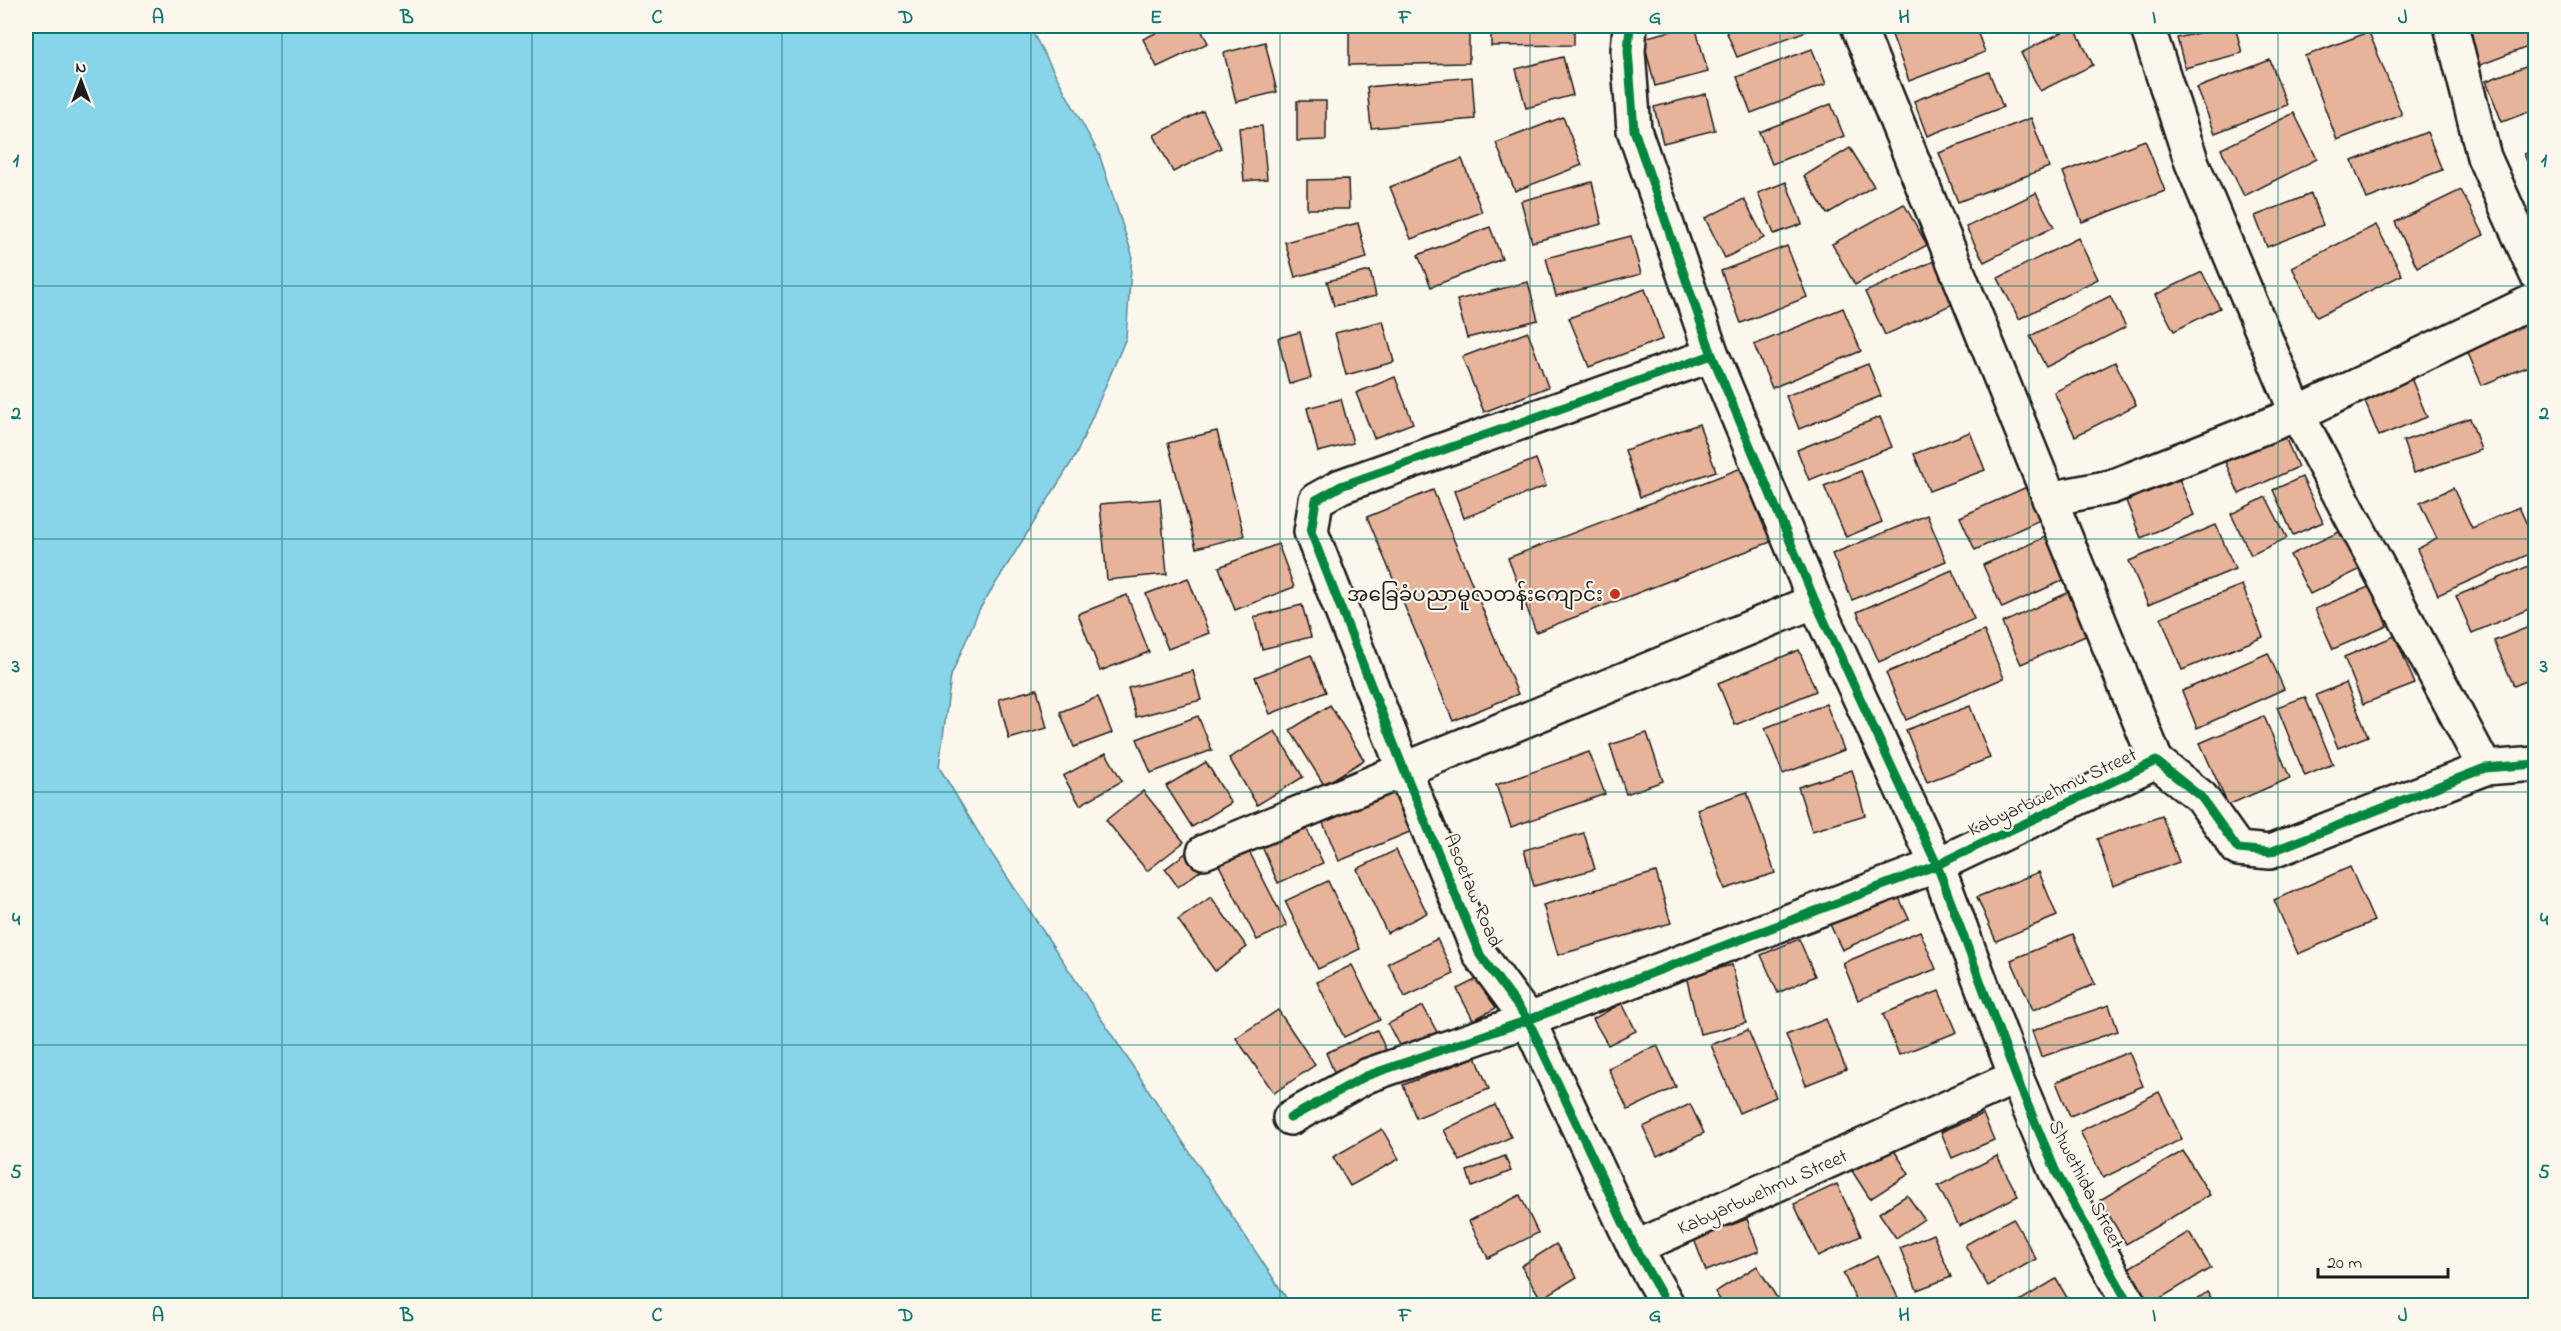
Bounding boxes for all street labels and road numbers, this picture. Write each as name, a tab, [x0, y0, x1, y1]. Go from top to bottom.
street label: Kabyarbwehmu Street	[1964, 741, 2143, 845]
street label: Asoetaw Road	[1435, 830, 1509, 952]
street label: Shwethida Street	[2040, 1115, 2130, 1255]
street label: Kabyarbwehmu Street	[1673, 1143, 1853, 1244]

